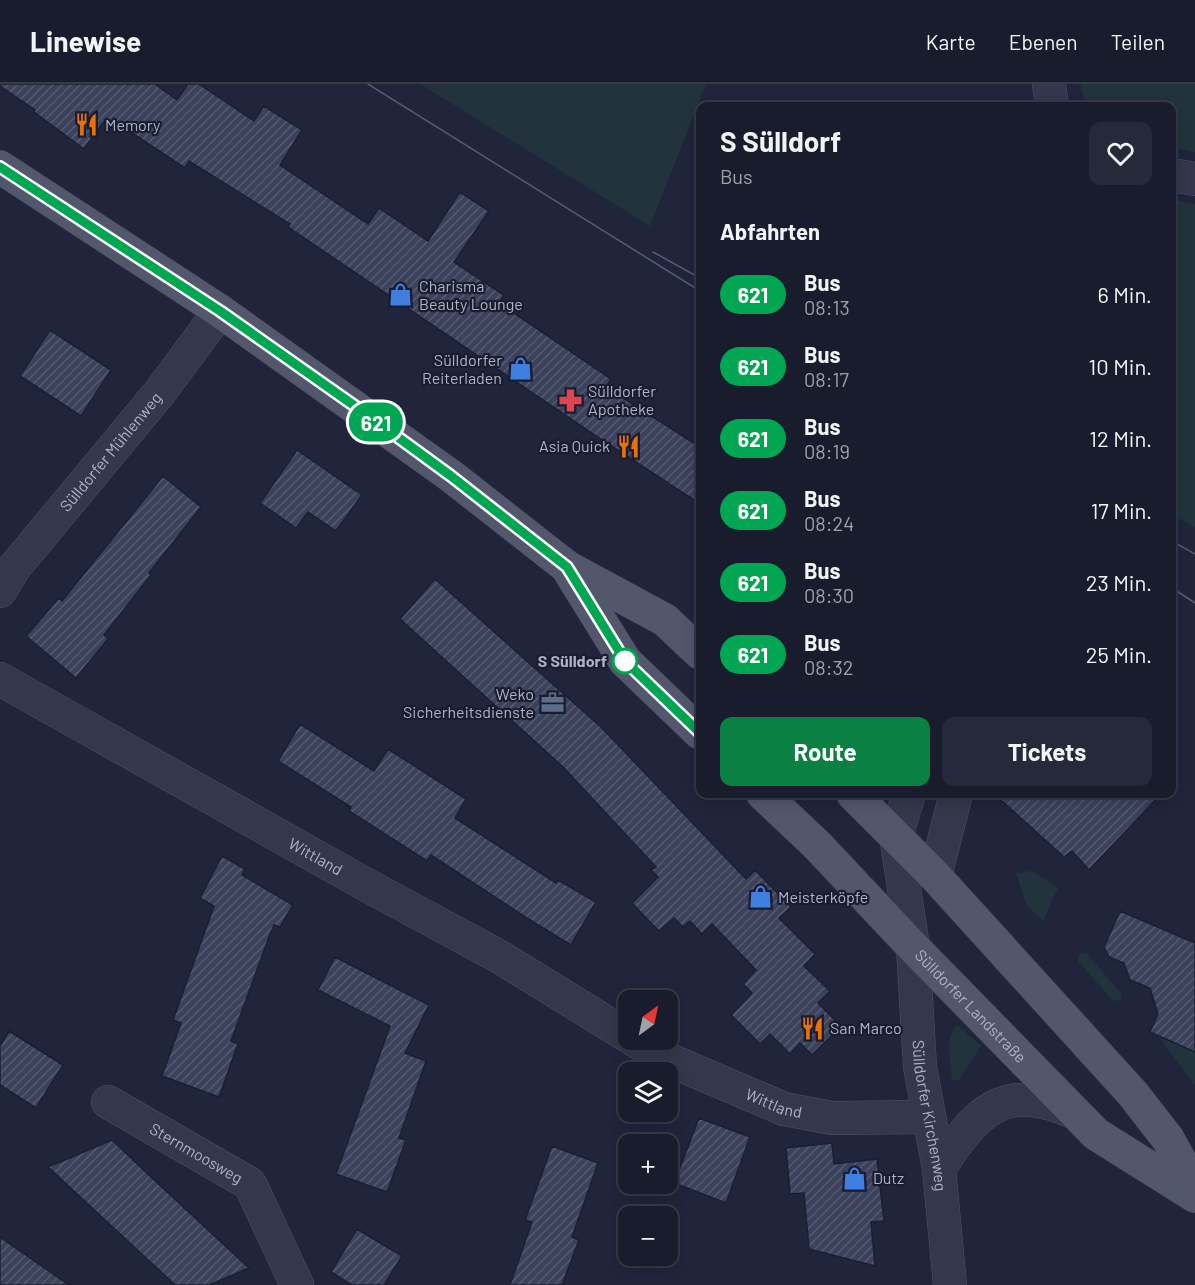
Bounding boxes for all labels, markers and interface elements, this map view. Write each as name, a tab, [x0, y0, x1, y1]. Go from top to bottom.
text: Linewise	[30, 24, 141, 58]
text: Karte	[926, 29, 976, 54]
text: Ebenen	[1009, 29, 1078, 54]
text: Teilen	[1111, 29, 1165, 54]
restaurant icon: Memory	[74, 112, 100, 138]
place label: Memory	[105, 115, 161, 134]
button: heart	[1089, 122, 1152, 185]
text: S Sülldorf	[720, 124, 841, 158]
text: Bus	[720, 164, 753, 188]
text: Abfahrten	[720, 218, 820, 244]
text: Bus	[804, 269, 841, 295]
place label: Charisma Beauty Lounge	[419, 276, 523, 313]
text: 6 Min.	[1097, 281, 1152, 307]
shop icon: Charisma Beauty Lounge	[388, 282, 414, 308]
text: 621	[738, 282, 768, 307]
text: 08:13	[804, 295, 850, 319]
text: Bus	[804, 341, 841, 367]
place label: Sülldorfer Reiterladen	[422, 350, 502, 387]
text: 10 Min.	[1089, 353, 1152, 379]
text: 621	[738, 354, 768, 379]
shop icon: Sülldorfer Reiterladen	[507, 356, 533, 382]
text: 08:17	[804, 367, 849, 391]
place label: Sülldorfer Apotheke	[588, 381, 656, 418]
pharmacy icon: Sülldorfer Apotheke	[557, 387, 583, 413]
street label: Sülldorfer Mühlenweg	[55, 388, 165, 515]
line badge: 621	[342, 402, 410, 442]
text: 621	[361, 410, 391, 435]
text: Bus	[804, 413, 841, 439]
text: 12 Min.	[1089, 425, 1152, 451]
text: 621	[738, 426, 768, 451]
restaurant icon: Asia Quick	[615, 433, 641, 459]
place label: Asia Quick	[539, 436, 610, 455]
text: 08:19	[804, 439, 850, 463]
text: Bus	[804, 485, 841, 511]
text: 17 Min.	[1091, 497, 1152, 523]
text: 621	[738, 498, 768, 523]
text: 08:24	[804, 511, 854, 535]
text: Bus	[804, 557, 841, 583]
text: 23 Min.	[1086, 569, 1152, 595]
text: 621	[738, 570, 768, 595]
text: 08:30	[804, 583, 854, 607]
text: Bus	[804, 629, 841, 655]
text: 25 Min.	[1086, 641, 1152, 667]
text: 621	[738, 642, 768, 667]
marker: S Sülldorf	[612, 648, 638, 674]
place label: S Sülldorf	[538, 651, 607, 670]
text: 08:32	[804, 655, 854, 679]
place label: Weko Sicherheitsdienste	[403, 684, 534, 721]
office icon: Weko Sicherheitsdienste	[539, 690, 565, 716]
button: Route	[720, 717, 930, 786]
button: Tickets	[942, 717, 1152, 786]
street label: Wittland	[285, 833, 346, 879]
shop icon: Meisterköpfe	[747, 884, 773, 910]
place label: Meisterköpfe	[778, 887, 868, 906]
street label: Sülldorfer Landstraße	[912, 945, 1031, 1066]
north arrow	[618, 990, 678, 1050]
map controls	[618, 990, 678, 1266]
restaurant icon: San Marco	[799, 1015, 825, 1041]
place label: San Marco	[830, 1018, 902, 1037]
street label: Sülldorfer Kirchenweg	[909, 1039, 951, 1192]
button: layers	[618, 1062, 678, 1122]
street label: Wittland	[743, 1084, 804, 1121]
street label: Sternmoosweg	[147, 1118, 246, 1187]
button: +	[618, 1134, 678, 1194]
shop icon: Dutz	[842, 1165, 868, 1191]
place label: Dutz	[873, 1168, 904, 1187]
button: −	[618, 1206, 678, 1266]

